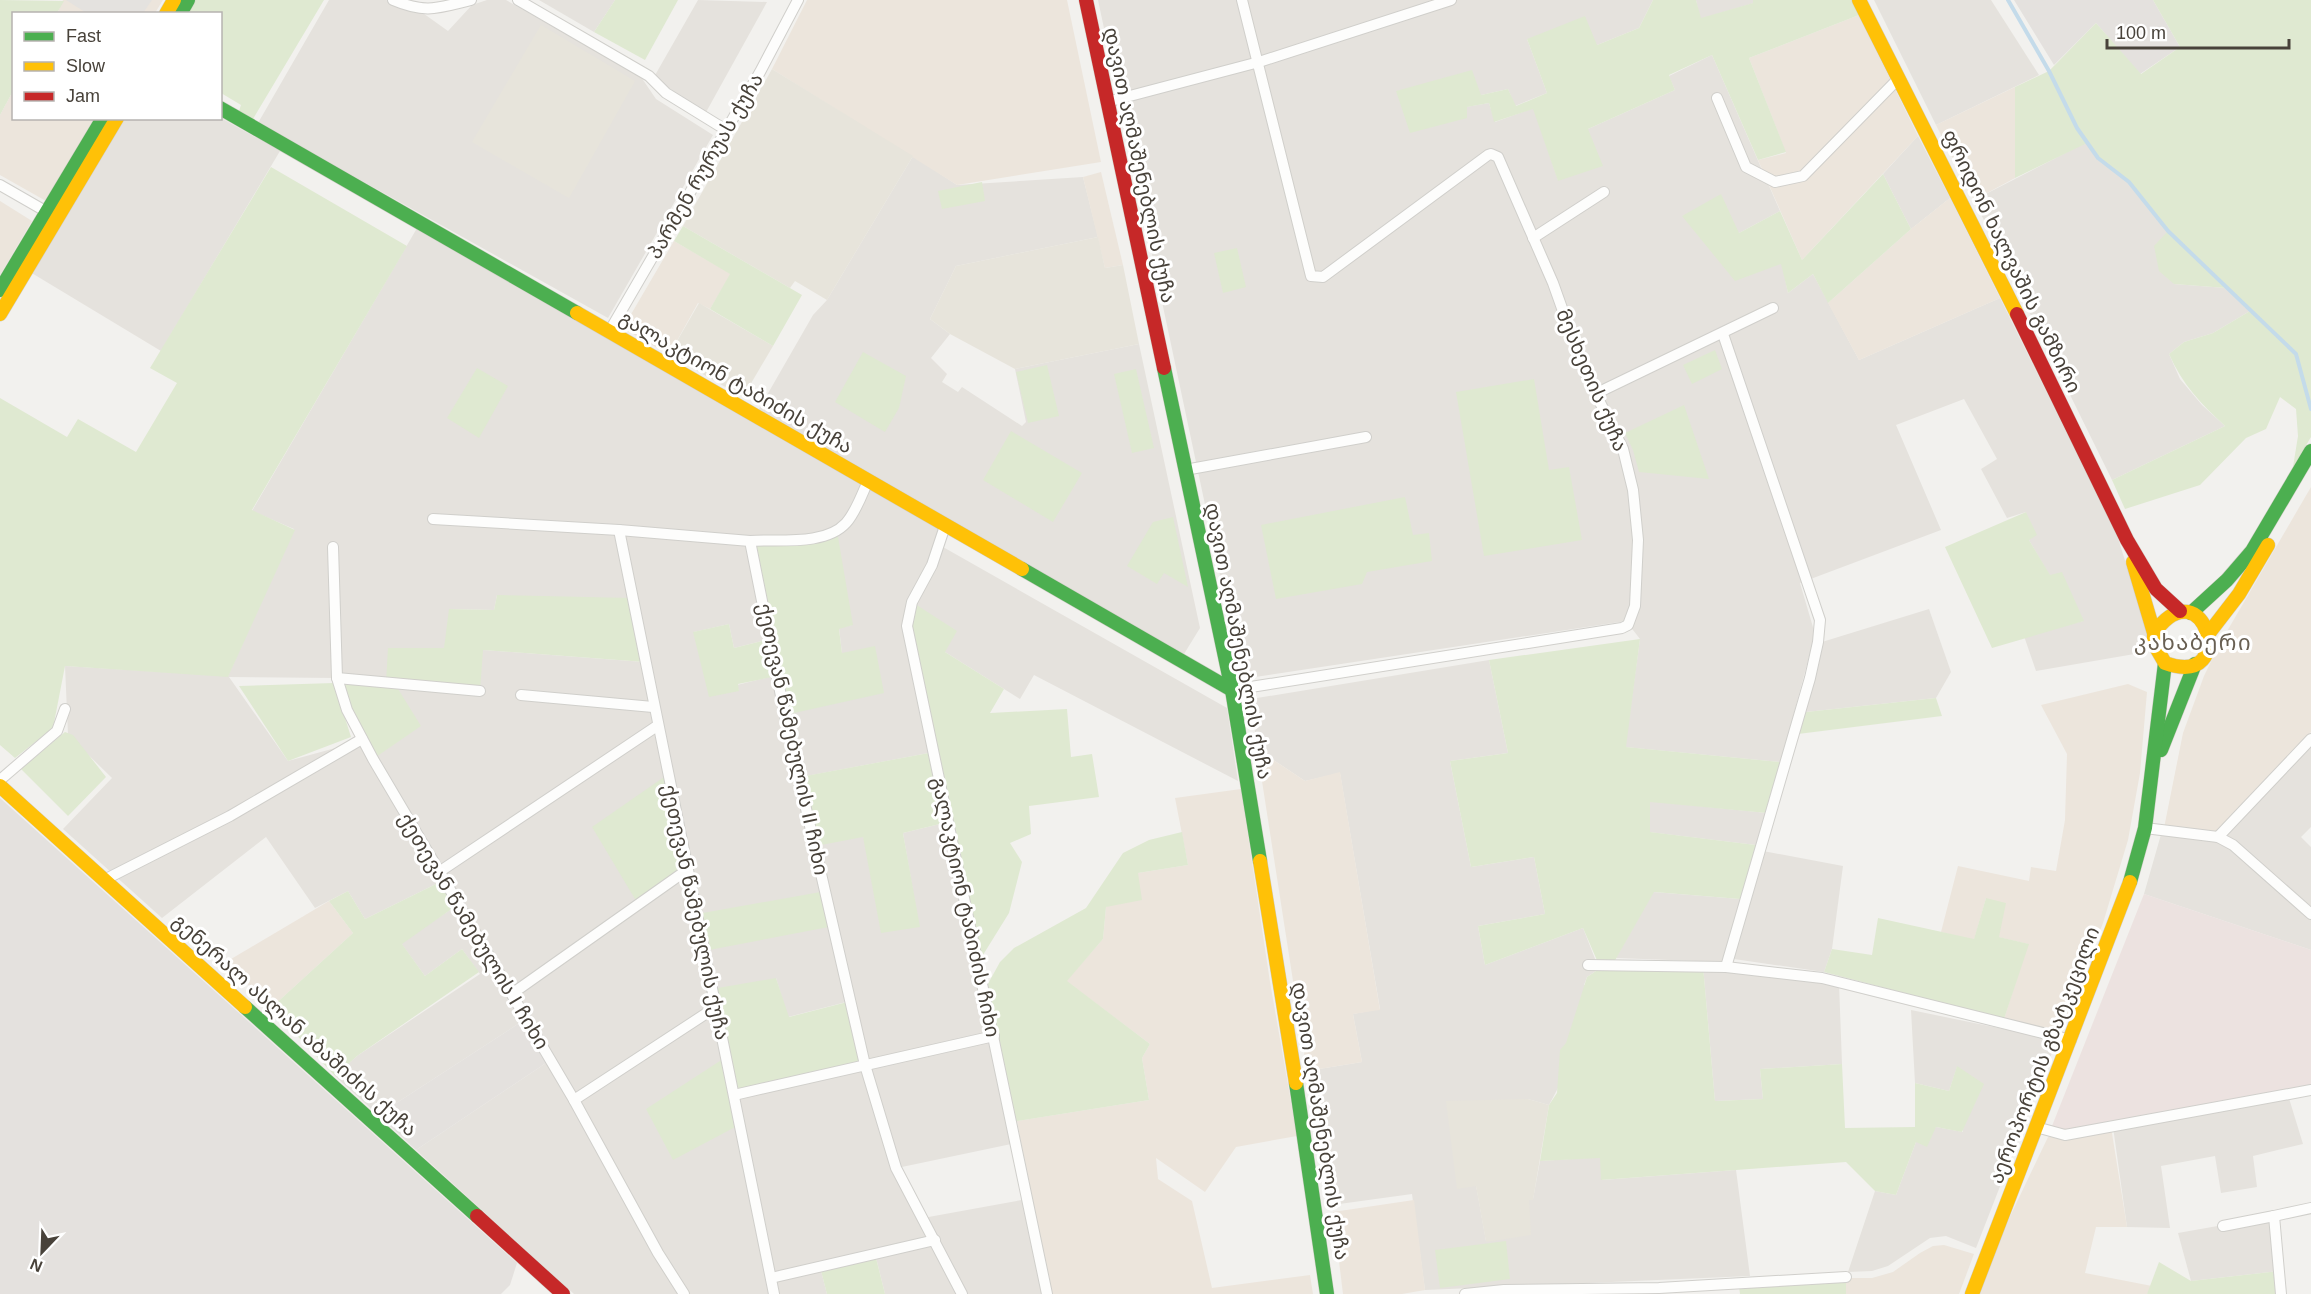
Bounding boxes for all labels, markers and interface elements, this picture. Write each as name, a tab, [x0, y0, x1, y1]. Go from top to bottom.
legend	[12, 12, 222, 120]
scale bar	[2107, 12, 2288, 50]
text: 100 m	[2116, 23, 2166, 43]
street label: დავით აღმაშენებლის ქუჩა	[1098, 25, 1180, 305]
text: Fast	[66, 26, 101, 46]
text: Slow	[66, 56, 106, 76]
street label: პარმენ რურუას ქუჩა	[643, 69, 768, 263]
text: Jam	[66, 86, 100, 106]
street label: ფრიდონ ხალვაშის გამზირი	[1937, 126, 2085, 397]
street label: გალაკტიონ ტაბიძის ქუჩა	[615, 306, 856, 460]
street label: მესხეთის ქუჩა	[1551, 306, 1632, 455]
street label: დავით აღმაშენებლის ქუჩა	[1199, 501, 1277, 781]
street label: ქეთევან წამებულის II ჩიხი	[751, 601, 833, 877]
district label: კახაბერი	[2134, 630, 2252, 655]
street label: გალაკტიონ ტაბიძის ჩიხი	[926, 775, 1004, 1039]
street label: ქეთევან წამებულის ქუჩა	[656, 782, 734, 1042]
street label: ქეთევან წამებულის I ჩიხი	[393, 809, 553, 1054]
street label: გენერალ ასლან აბაშიძის ქუჩა	[167, 909, 422, 1142]
street label: აეროპორტის გზატკეცილი	[1985, 923, 2105, 1187]
street label: დავით აღმაშენებლის ქუჩა	[1286, 980, 1354, 1262]
north arrow	[12, 1222, 72, 1282]
text: N	[28, 1255, 45, 1275]

